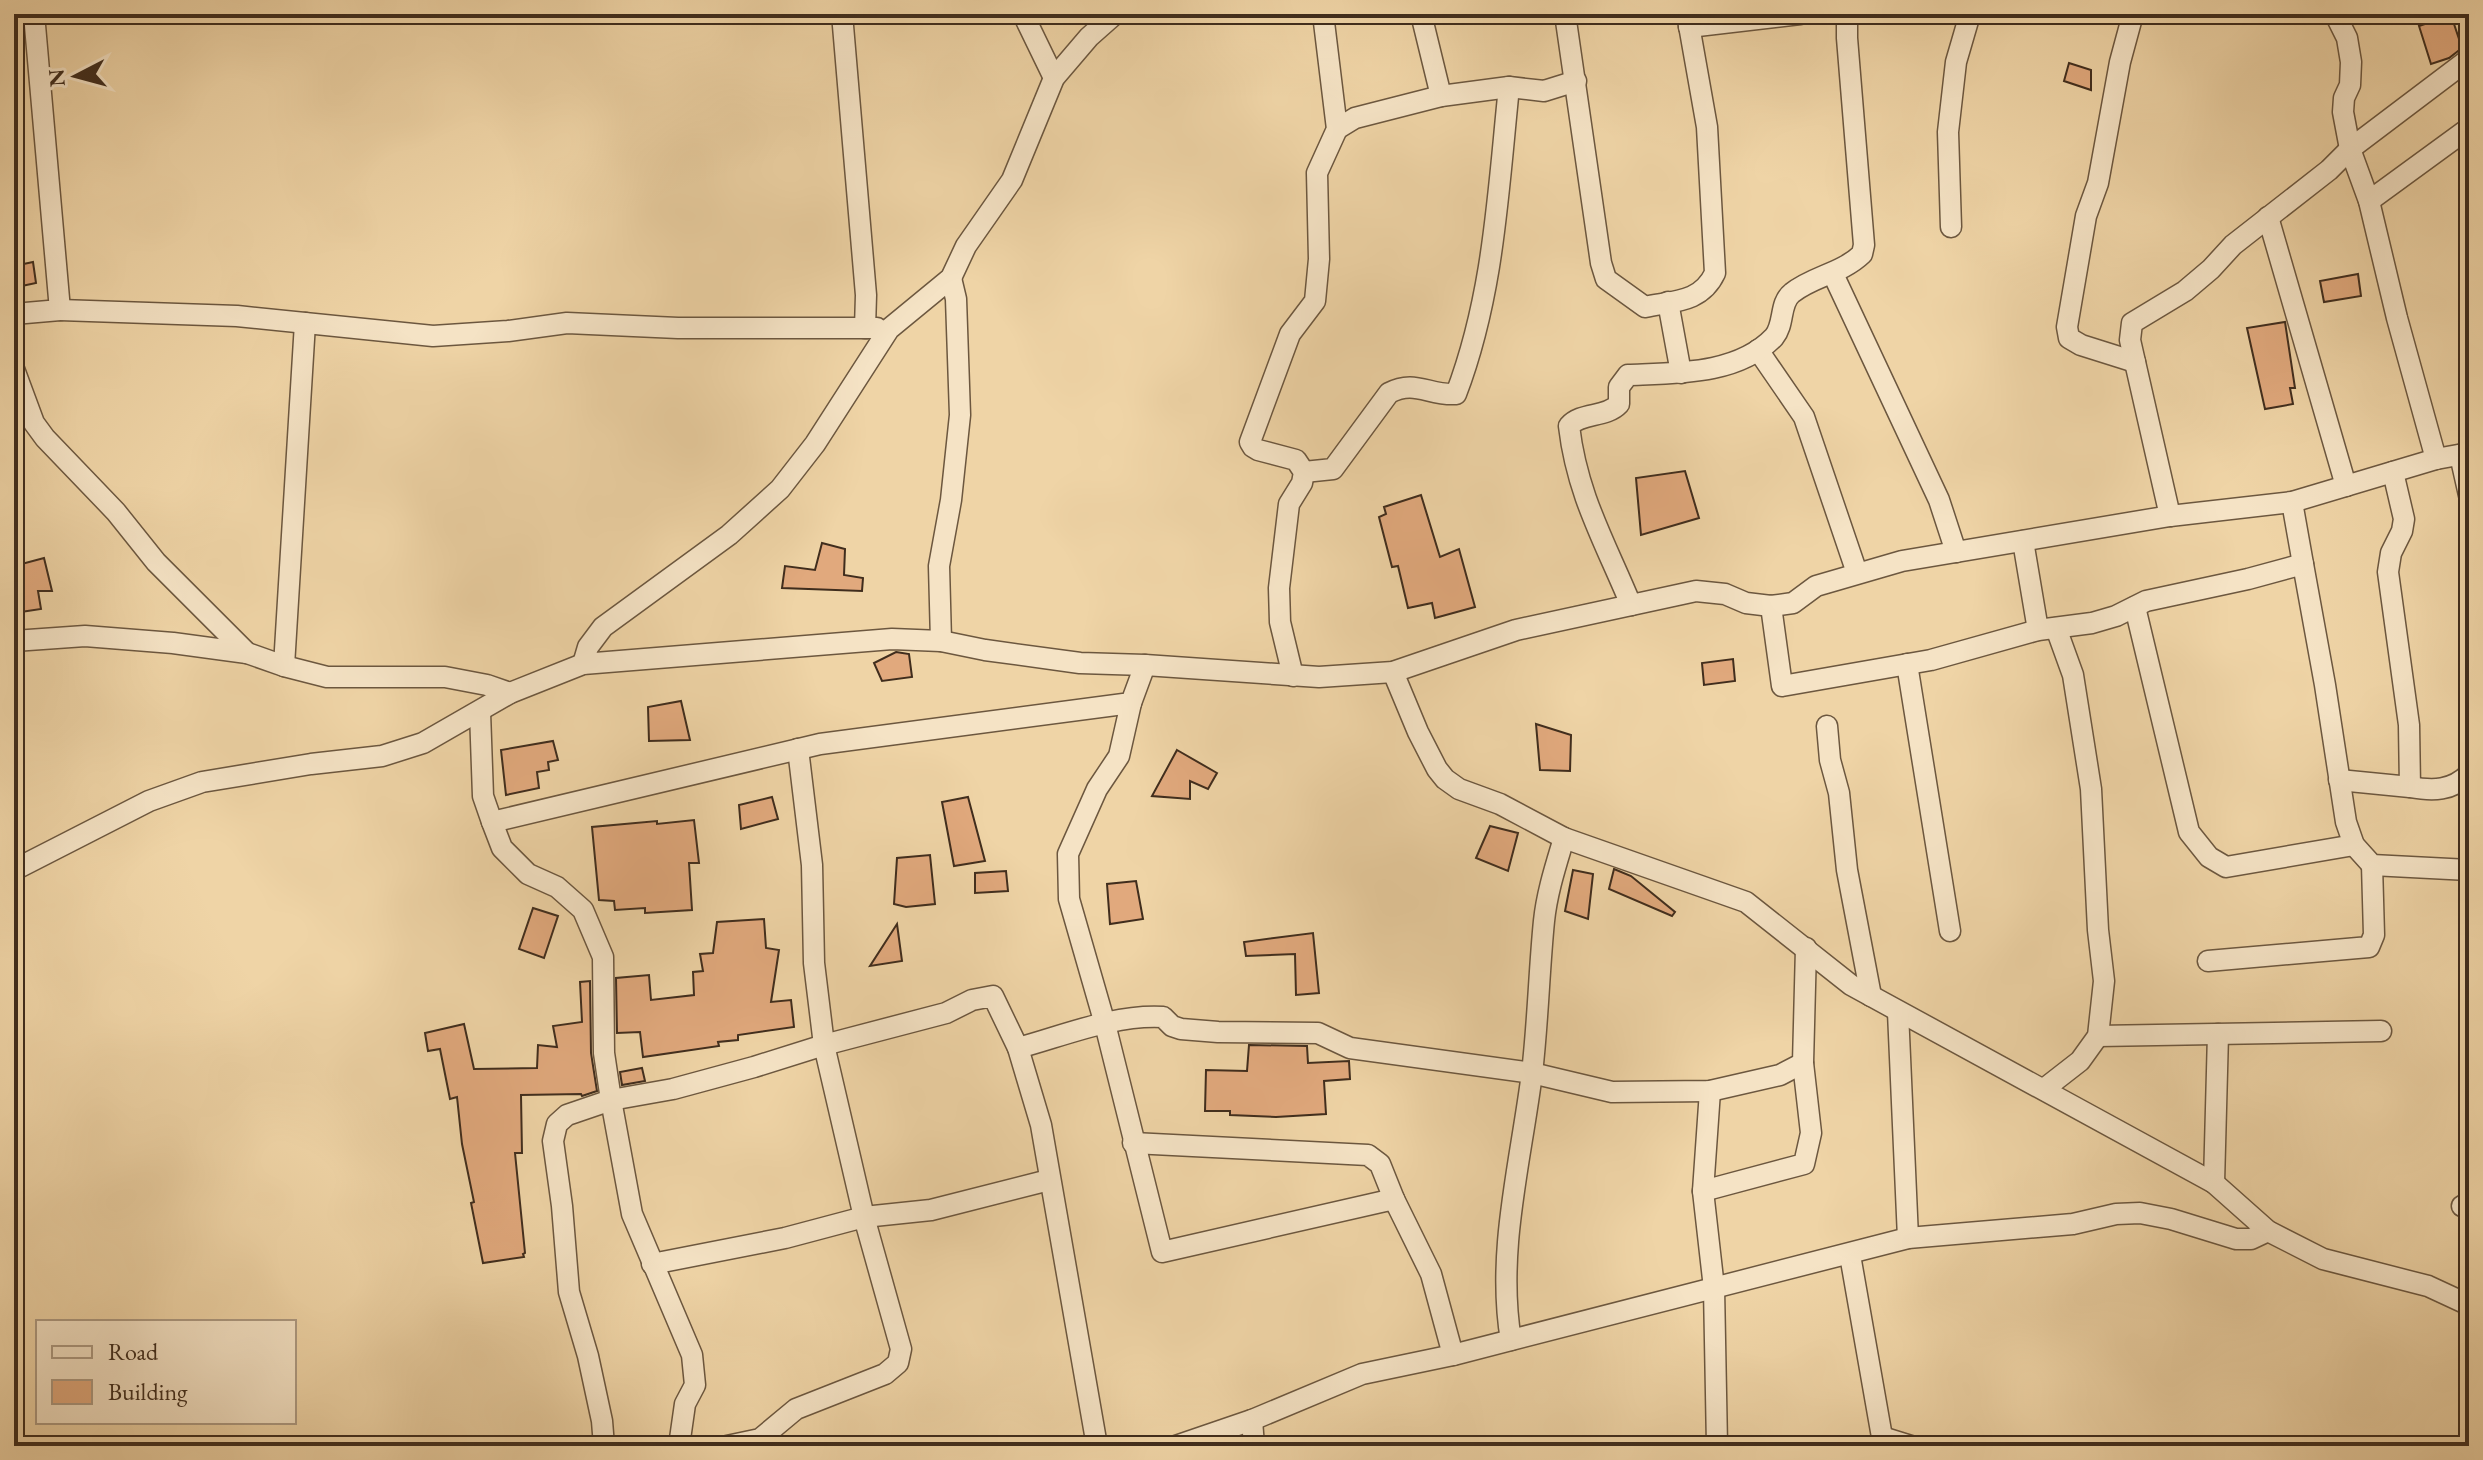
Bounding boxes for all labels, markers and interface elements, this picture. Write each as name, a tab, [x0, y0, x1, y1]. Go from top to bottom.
north arrow	[36, 36, 116, 116]
text: N	[41, 67, 72, 88]
legend	[36, 1320, 296, 1424]
text: Road	[108, 1336, 159, 1367]
text: Building	[108, 1376, 188, 1407]

